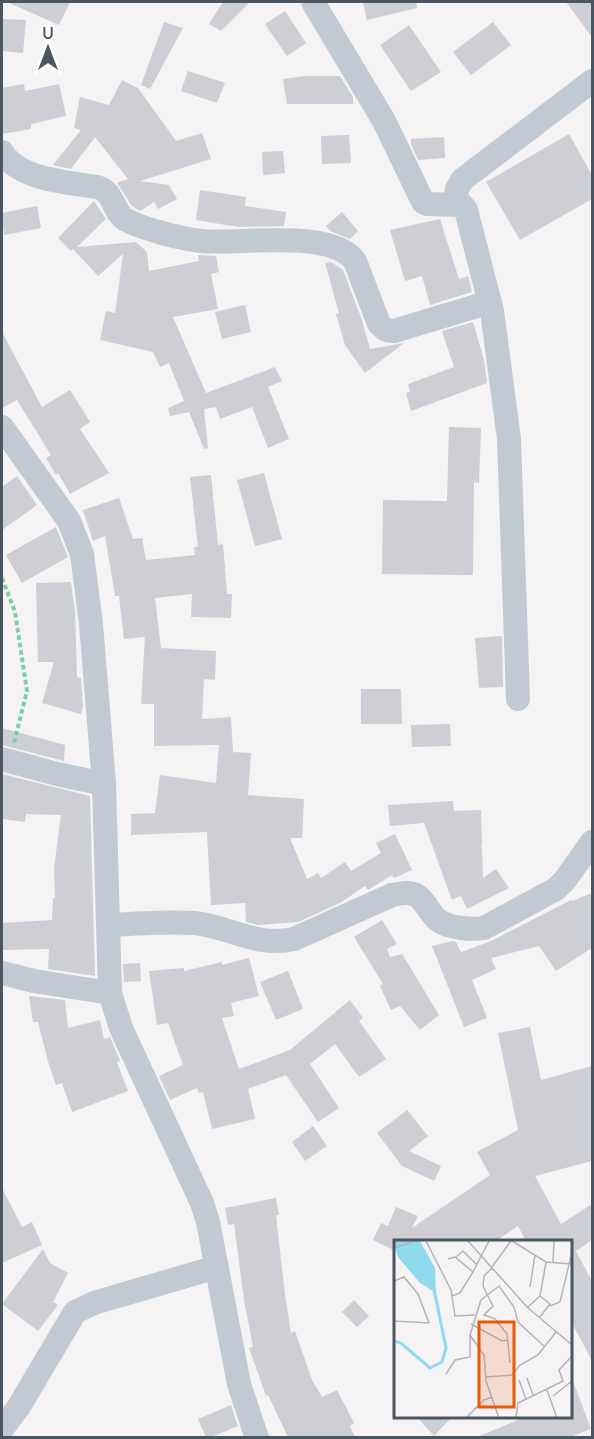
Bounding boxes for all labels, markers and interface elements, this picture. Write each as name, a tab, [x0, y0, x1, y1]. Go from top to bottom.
north arrow	[18, 18, 78, 78]
text: U	[42, 22, 54, 44]
inset map	[394, 1240, 573, 1418]

